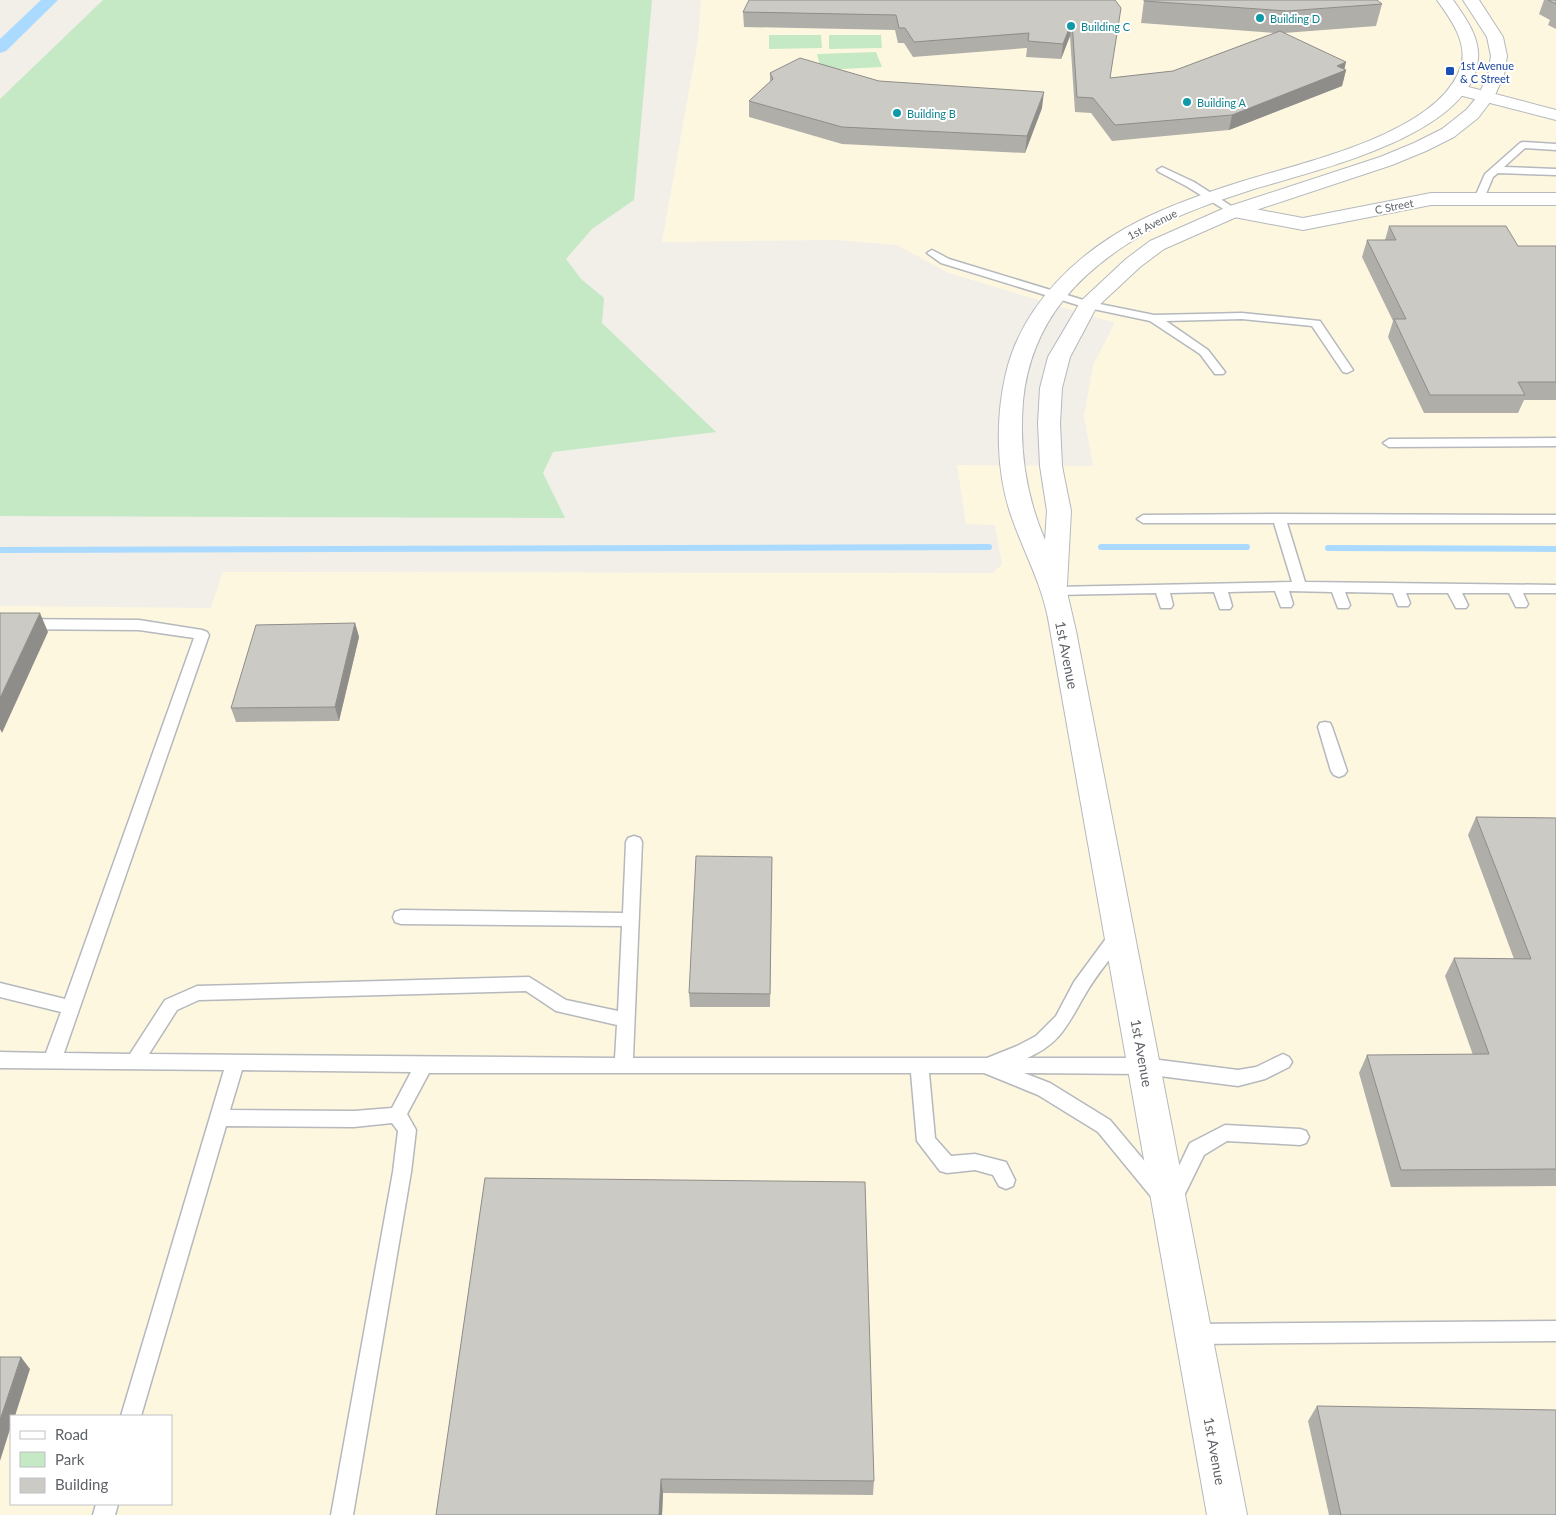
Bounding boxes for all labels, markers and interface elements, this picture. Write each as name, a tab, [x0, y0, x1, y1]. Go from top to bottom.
marker: Building D	[1254, 12, 1266, 24]
place label: Building D	[1270, 12, 1320, 25]
marker: Building C	[1065, 20, 1077, 32]
place label: Building C	[1081, 20, 1131, 33]
place label: 1st Avenue & C Street	[1460, 59, 1514, 85]
marker: 1st Avenue & C Street	[1444, 65, 1456, 77]
marker: Building A	[1181, 96, 1193, 108]
place label: Building A	[1197, 96, 1246, 109]
marker: Building B	[891, 107, 903, 119]
place label: Building B	[907, 107, 956, 120]
street label: C Street	[1374, 196, 1414, 216]
street label: 1st Avenue	[1125, 206, 1179, 242]
street label: 1st Avenue	[1052, 620, 1082, 690]
street label: 1st Avenue	[1128, 1018, 1156, 1088]
legend	[10, 1415, 172, 1505]
street label: 1st Avenue	[1201, 1416, 1229, 1486]
text: Road	[55, 1425, 88, 1443]
text: Park	[55, 1450, 85, 1468]
text: Building	[55, 1475, 108, 1493]

